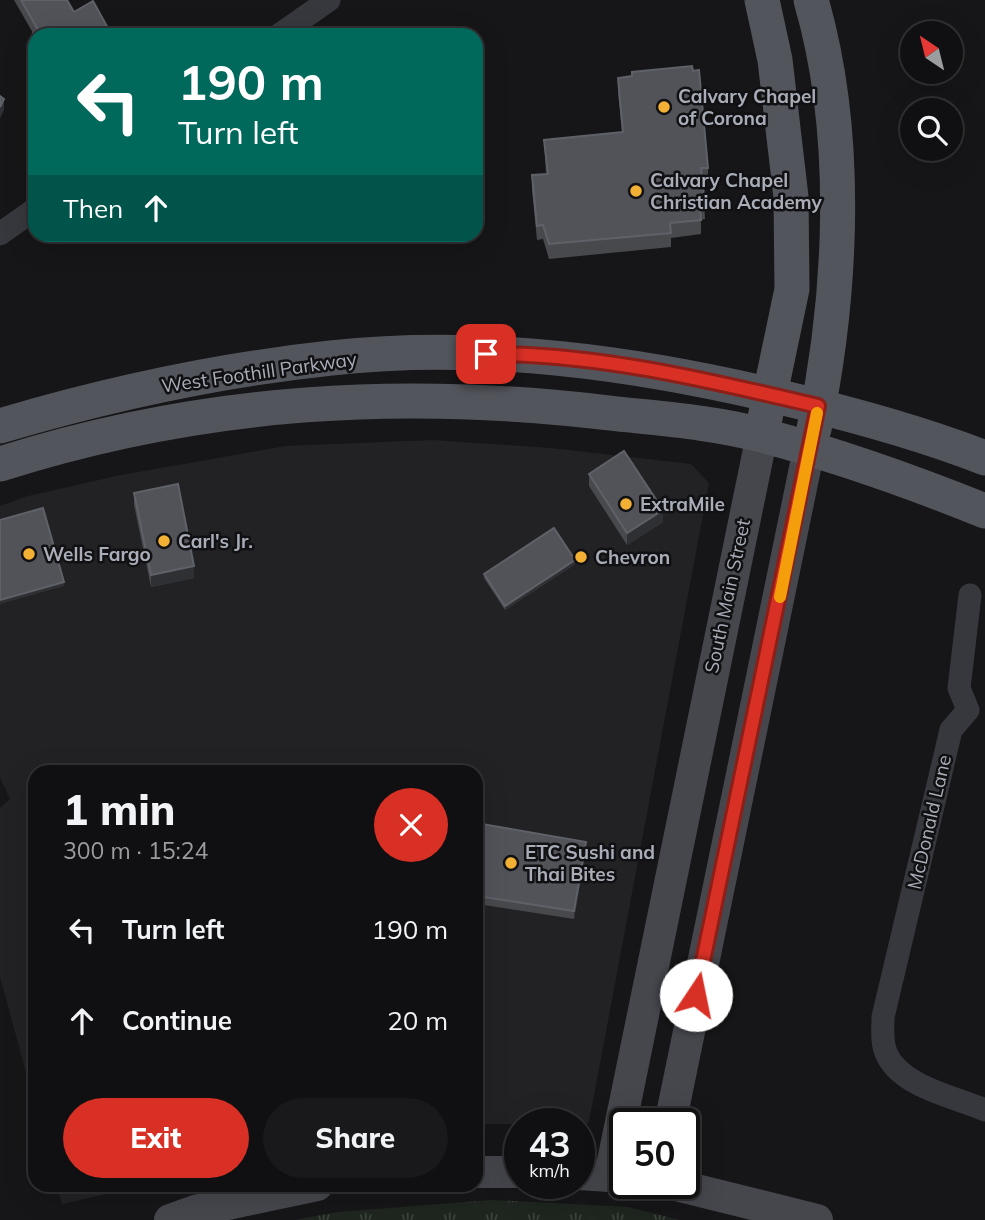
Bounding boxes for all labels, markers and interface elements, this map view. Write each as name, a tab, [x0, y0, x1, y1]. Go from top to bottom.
north arrow	[900, 21, 962, 84]
map controls	[900, 21, 963, 161]
text: 190 m	[178, 51, 324, 112]
icon: left	[63, 56, 154, 147]
place label: Calvary Chapel of Corona	[678, 84, 816, 130]
button: search	[900, 98, 963, 161]
marker: Calvary Chapel of Corona	[656, 99, 672, 115]
text: Turn left	[178, 112, 298, 152]
place label: Calvary Chapel Christian Academy	[650, 168, 823, 214]
marker: Calvary Chapel Christian Academy	[628, 183, 644, 199]
icon: ahead	[137, 189, 175, 227]
text: Then	[63, 192, 123, 225]
pin	[456, 324, 516, 384]
icon: arrive	[467, 335, 505, 373]
street label: West Foothill Parkway	[160, 346, 358, 398]
place label: ExtraMile	[640, 492, 725, 516]
marker: ExtraMile	[618, 496, 634, 512]
street label: South Main Street	[699, 516, 755, 675]
place label: Carl's Jr.	[178, 529, 253, 553]
marker: Carl's Jr.	[156, 533, 172, 549]
place label: Wells Fargo	[43, 542, 151, 566]
place label: Chevron	[595, 545, 670, 569]
marker: Wells Fargo	[21, 546, 37, 562]
marker: Chevron	[573, 549, 589, 565]
street label: McDonald Lane	[902, 752, 956, 892]
text: 1 min	[63, 783, 176, 836]
button: close	[374, 788, 448, 862]
text: 300 m · 15:24	[63, 836, 208, 865]
place label: ETC Sushi and Thai Bites	[525, 840, 655, 886]
marker: ETC Sushi and Thai Bites	[503, 855, 519, 871]
icon: left	[63, 911, 101, 949]
text: Turn left	[122, 913, 224, 946]
text: 190 m	[372, 913, 448, 946]
position arrow	[659, 958, 733, 1032]
icon: ahead	[63, 1002, 101, 1040]
text: Continue	[122, 1004, 232, 1037]
text: 20 m	[387, 1004, 448, 1037]
button: Exit	[63, 1098, 249, 1178]
button: Share	[263, 1098, 448, 1178]
speed limit sign: 50	[609, 1108, 700, 1199]
text: 43	[528, 1122, 571, 1166]
text: km/h	[529, 1159, 570, 1182]

